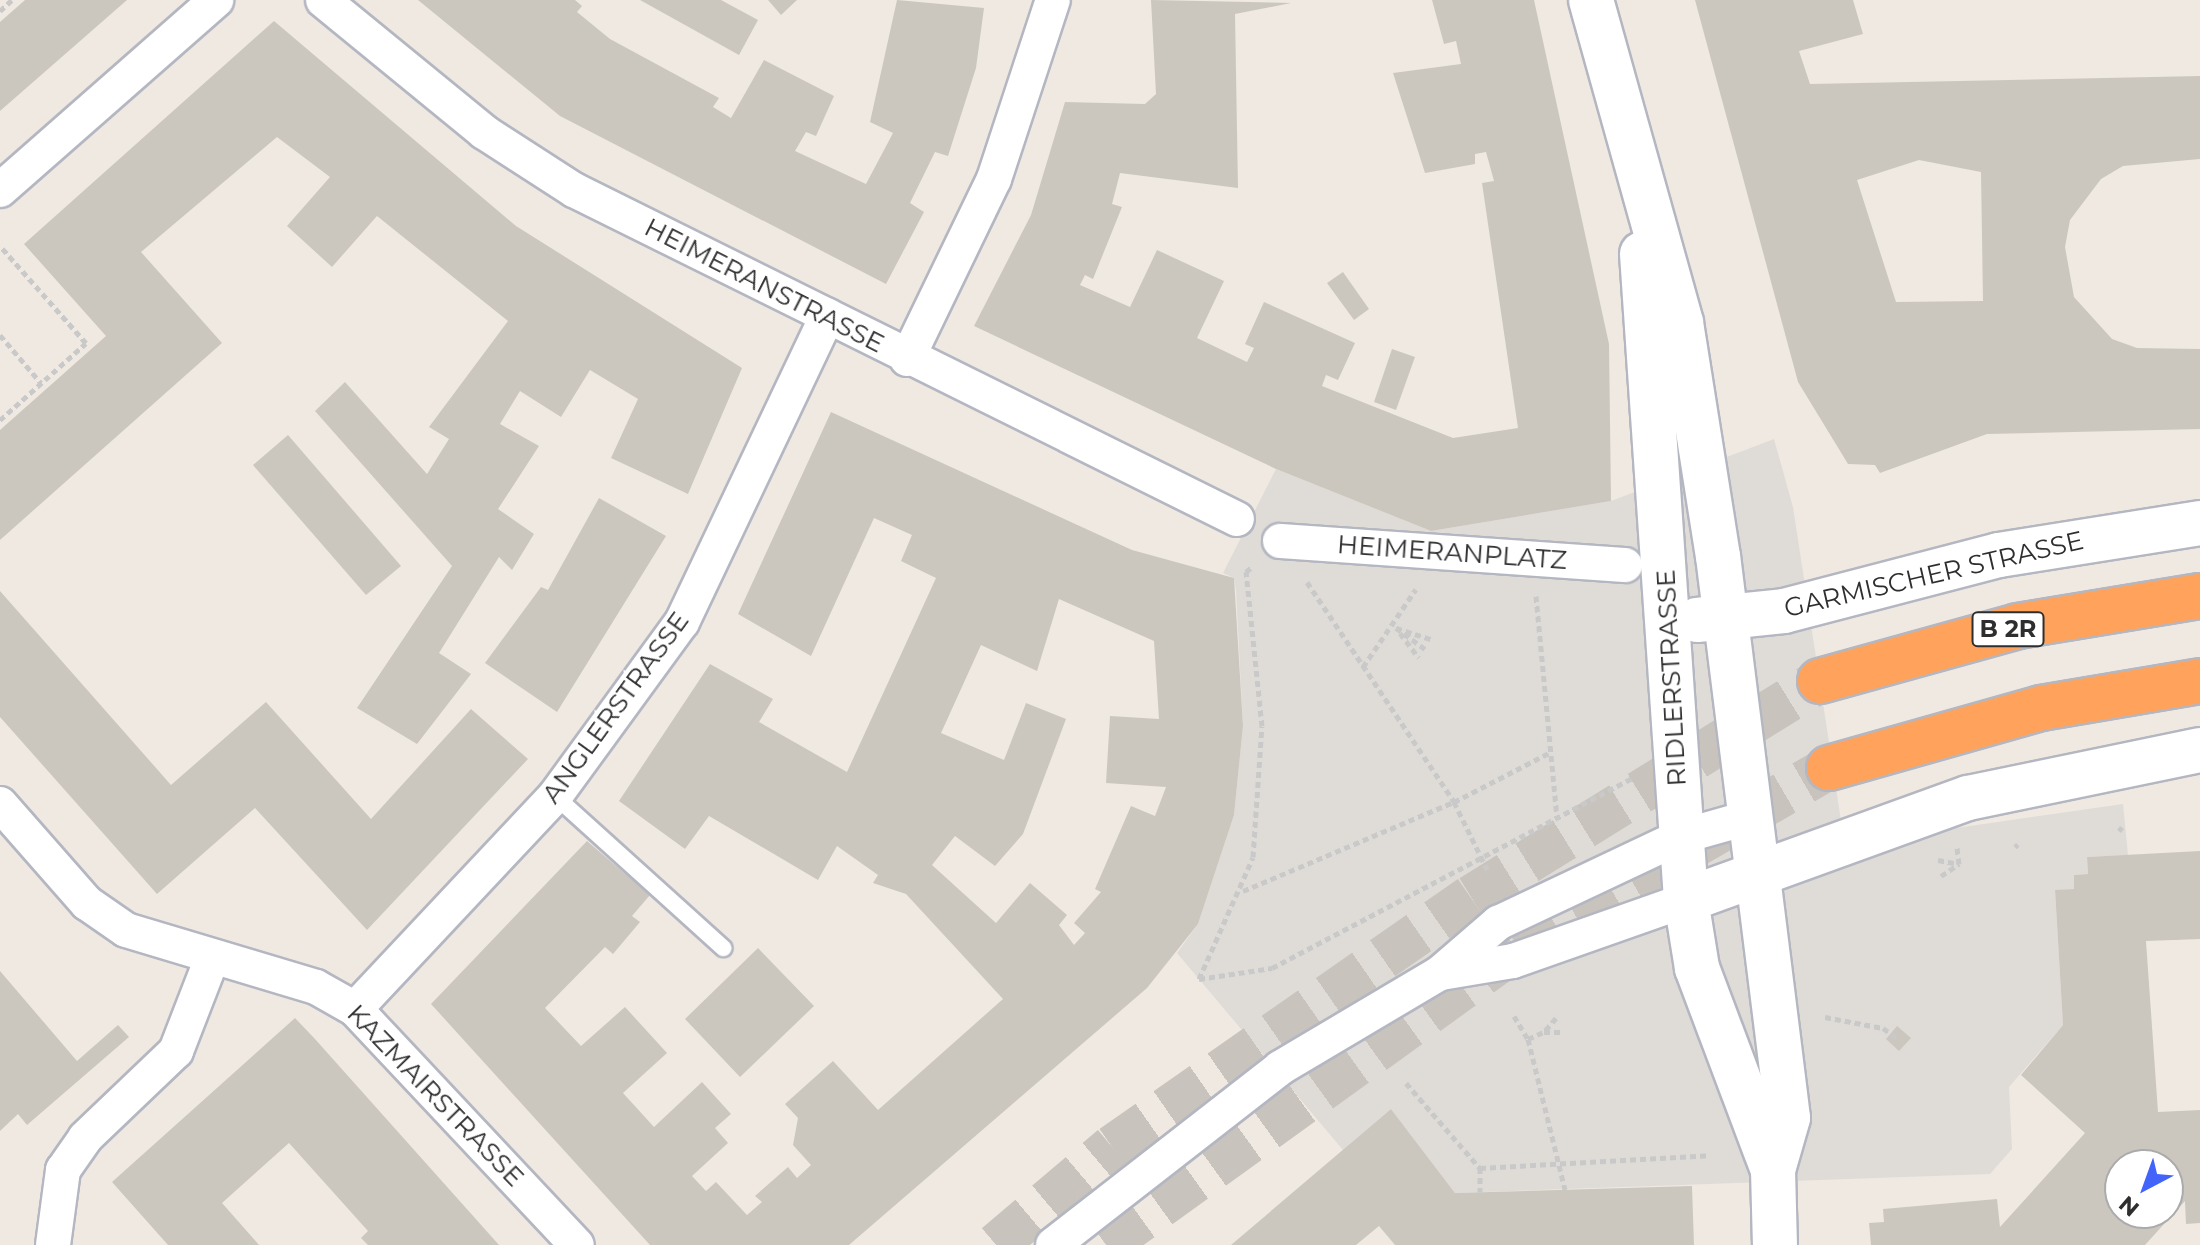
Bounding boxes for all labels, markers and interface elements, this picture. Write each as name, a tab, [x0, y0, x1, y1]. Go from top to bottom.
street label: HEIMERANSTRASSE	[639, 212, 889, 360]
street label: GARMISCHER STRASSE	[1781, 525, 2087, 625]
street label: HEIMERANPLATZ	[1336, 529, 1568, 577]
street label: RIDLERSTRASSE	[1651, 569, 1693, 787]
street label: ANGLERSTRASSE	[536, 606, 696, 810]
road number: B 2R	[1970, 609, 2046, 649]
street label: KAZMAIRSTRASSE	[340, 999, 530, 1193]
north arrow	[2104, 1149, 2184, 1229]
text: N	[2114, 1190, 2145, 1222]

